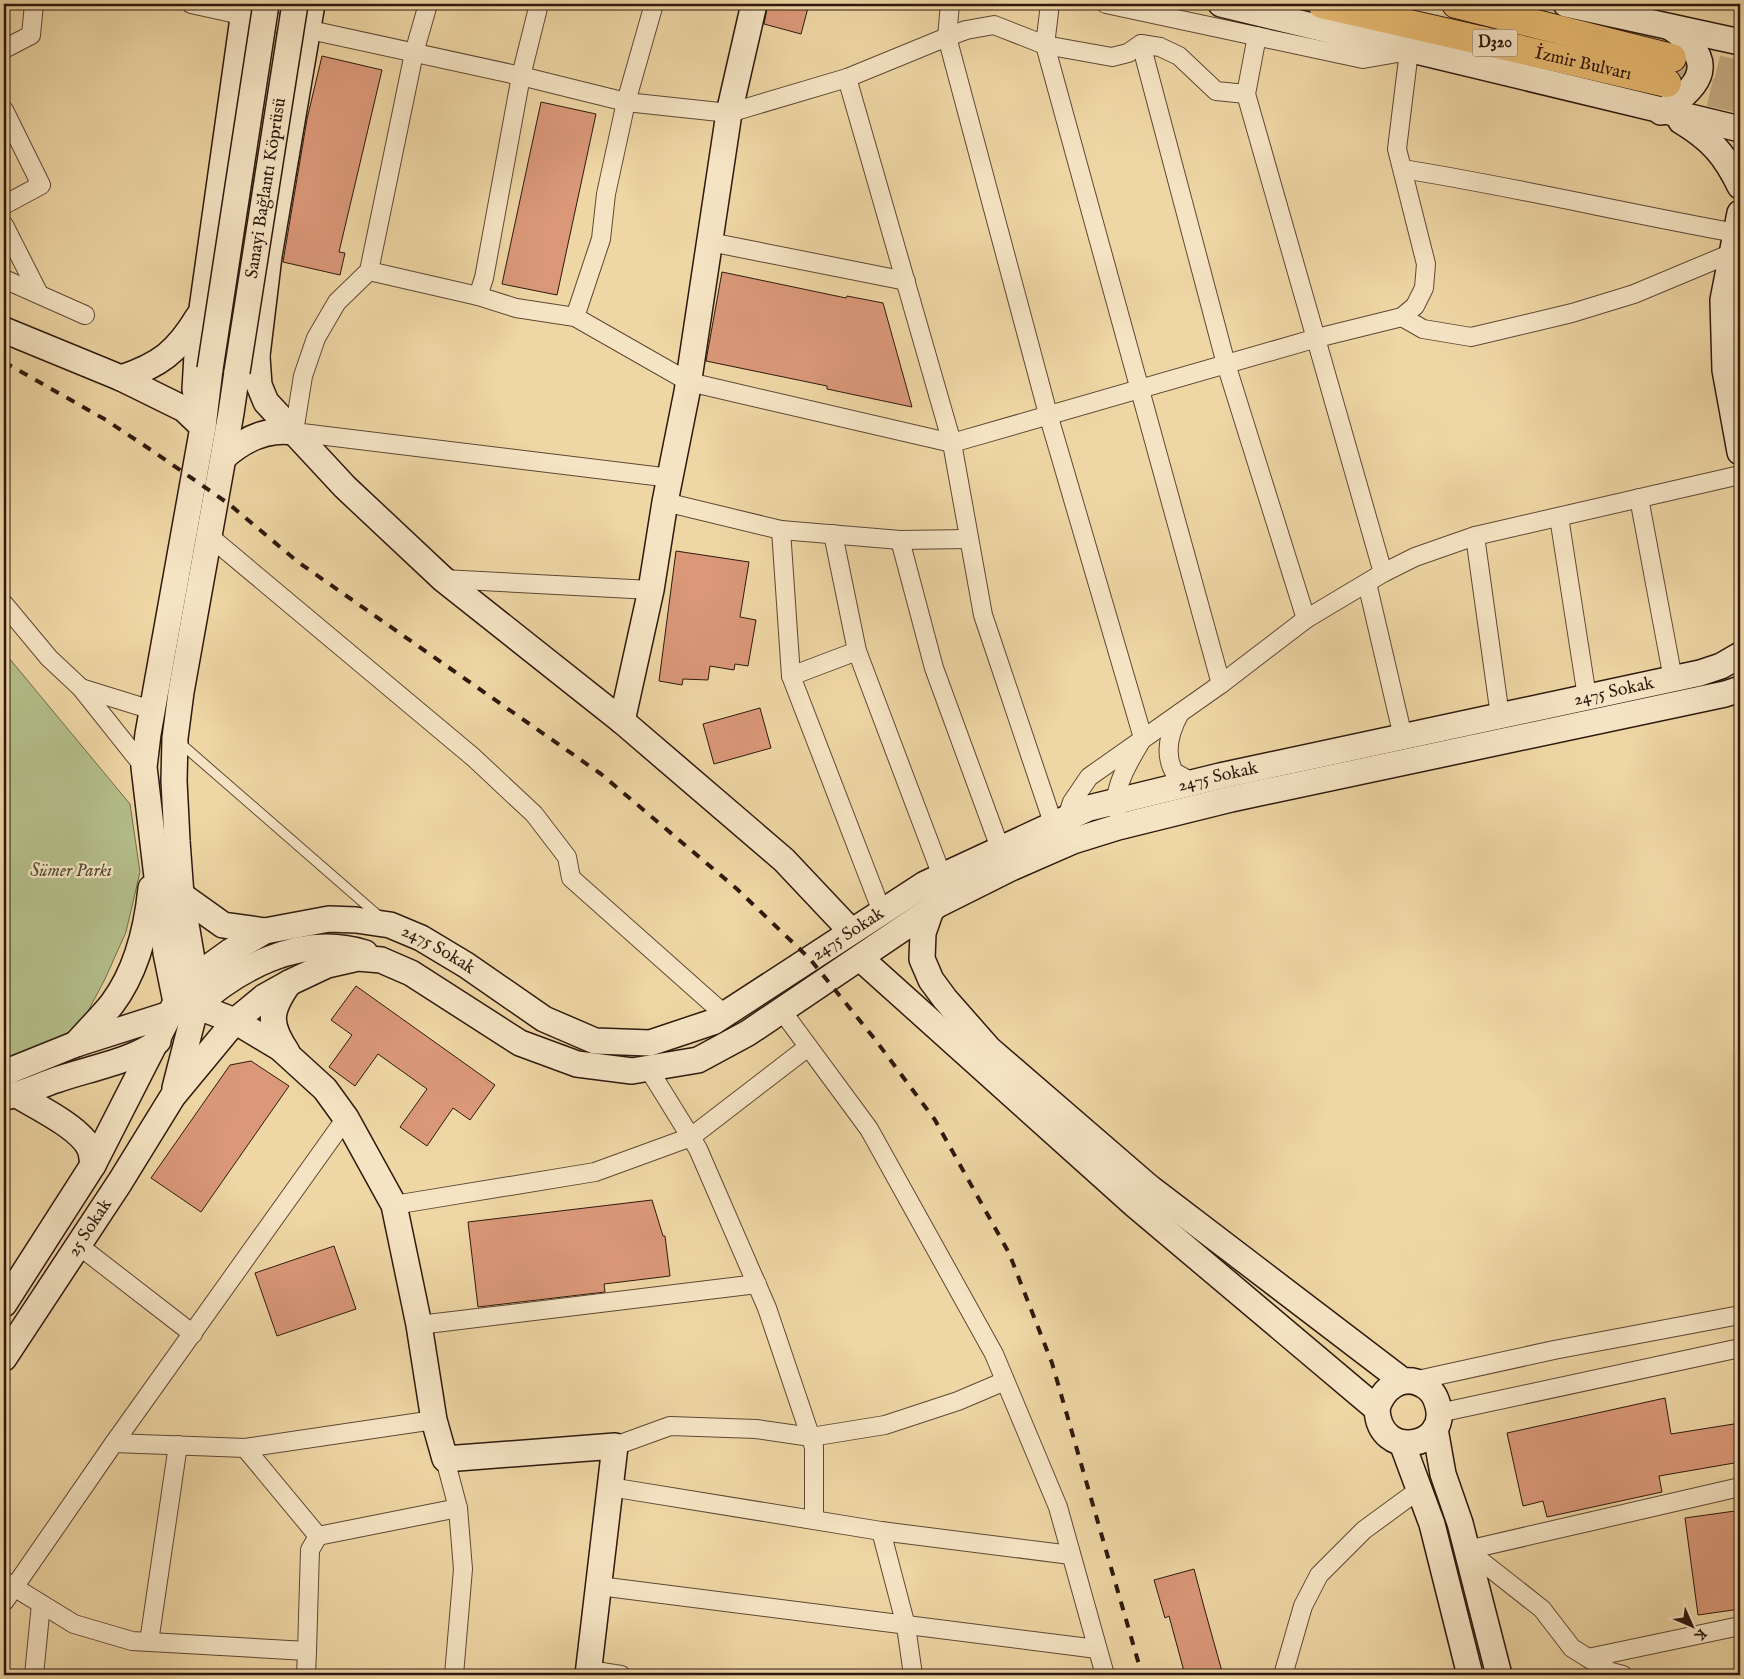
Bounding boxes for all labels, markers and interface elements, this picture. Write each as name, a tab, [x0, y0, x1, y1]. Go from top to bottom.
road number: D320	[1472, 29, 1518, 56]
street label: İzmir Bulvarı	[1533, 41, 1634, 86]
street label: Sanayi Bağlantı Köprüsü	[240, 96, 292, 280]
street label: 2475 Sokak	[1572, 672, 1656, 711]
street label: 2475 Sokak	[1175, 757, 1260, 797]
park label: Sümer Parkı	[30, 860, 112, 883]
street label: 2475 Sokak	[808, 902, 889, 966]
street label: 2475 Sokak	[398, 920, 480, 980]
street label: 25 Sokak	[62, 1194, 117, 1261]
north arrow	[1666, 1602, 1716, 1652]
text: K	[1690, 1625, 1710, 1645]

